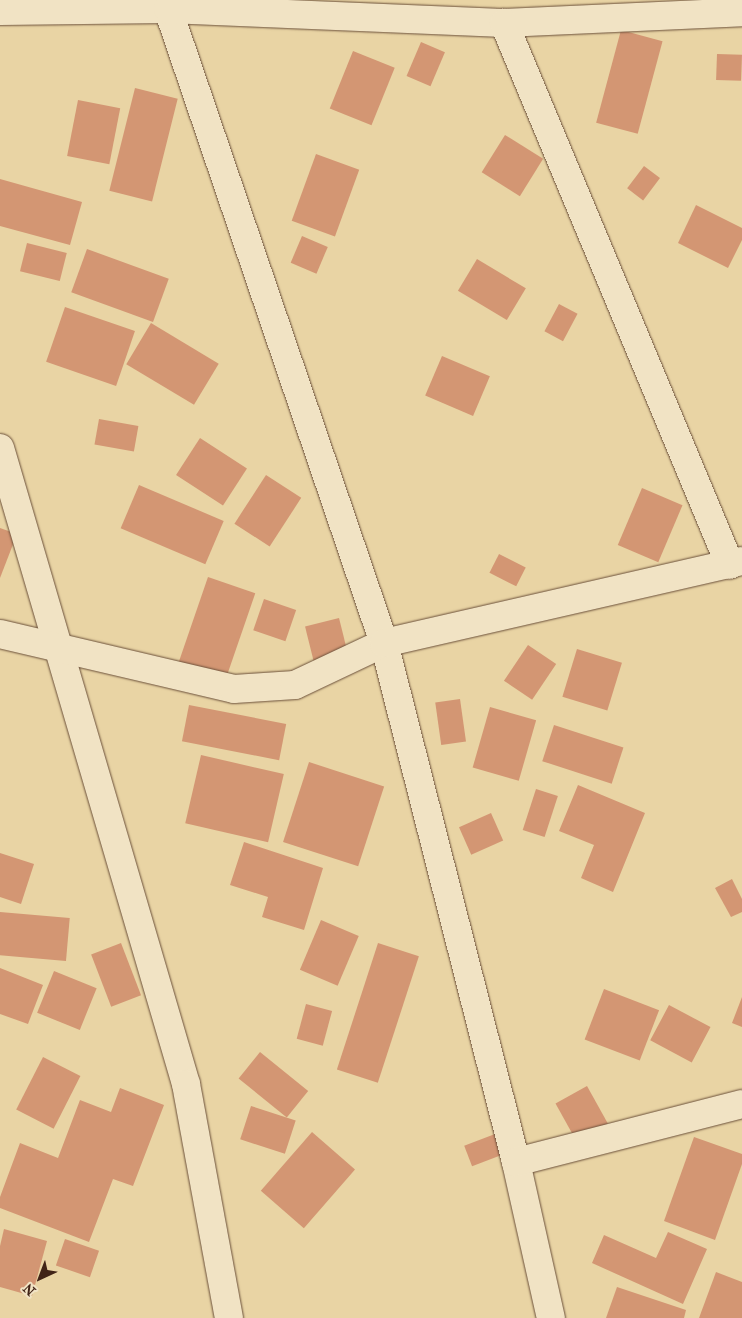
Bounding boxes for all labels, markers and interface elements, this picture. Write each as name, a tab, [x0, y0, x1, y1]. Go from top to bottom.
north arrow	[15, 1253, 65, 1303]
text: N	[20, 1279, 39, 1299]

